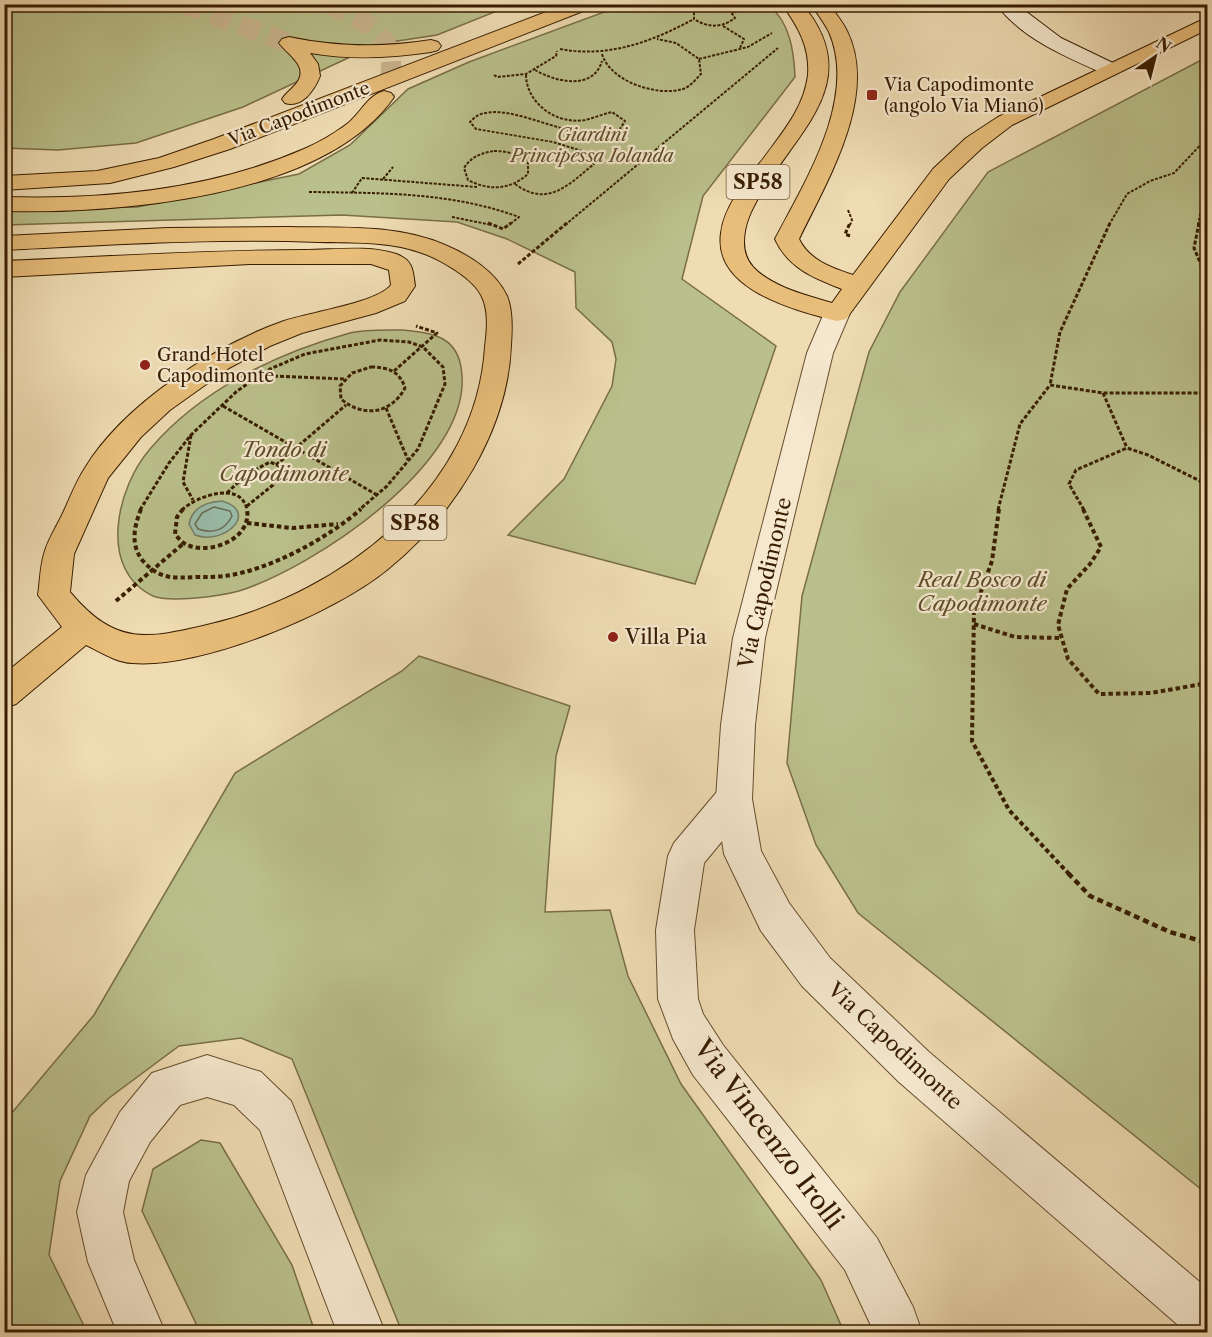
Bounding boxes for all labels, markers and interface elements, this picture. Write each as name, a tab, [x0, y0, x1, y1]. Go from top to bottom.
north arrow	[1125, 27, 1185, 87]
text: N	[1152, 33, 1175, 57]
place label: Via Capodimonte (angolo Via Miano)	[883, 74, 1044, 117]
street label: Via Capodimonte	[224, 77, 373, 152]
marker: Via Capodimonte (angolo Via Miano)	[865, 88, 879, 102]
park label: Giardini Principessa Iolanda	[508, 124, 674, 167]
road number: SP58	[726, 165, 789, 199]
place label: Grand Hotel Capodimonte	[157, 344, 274, 387]
marker: Grand Hotel Capodimonte	[138, 358, 152, 372]
park label: Tondo di Capodimonte	[219, 437, 350, 486]
street label: Via Capodimonte	[732, 495, 796, 672]
road number: SP58	[384, 506, 446, 540]
park label: Real Bosco di Capodimonte	[916, 567, 1048, 616]
place label: Villa Pia	[624, 624, 708, 649]
marker: Villa Pia	[606, 630, 620, 644]
street label: Via Capodimonte	[822, 976, 968, 1114]
street label: Via Vincenzo Irolli	[687, 1032, 851, 1235]

